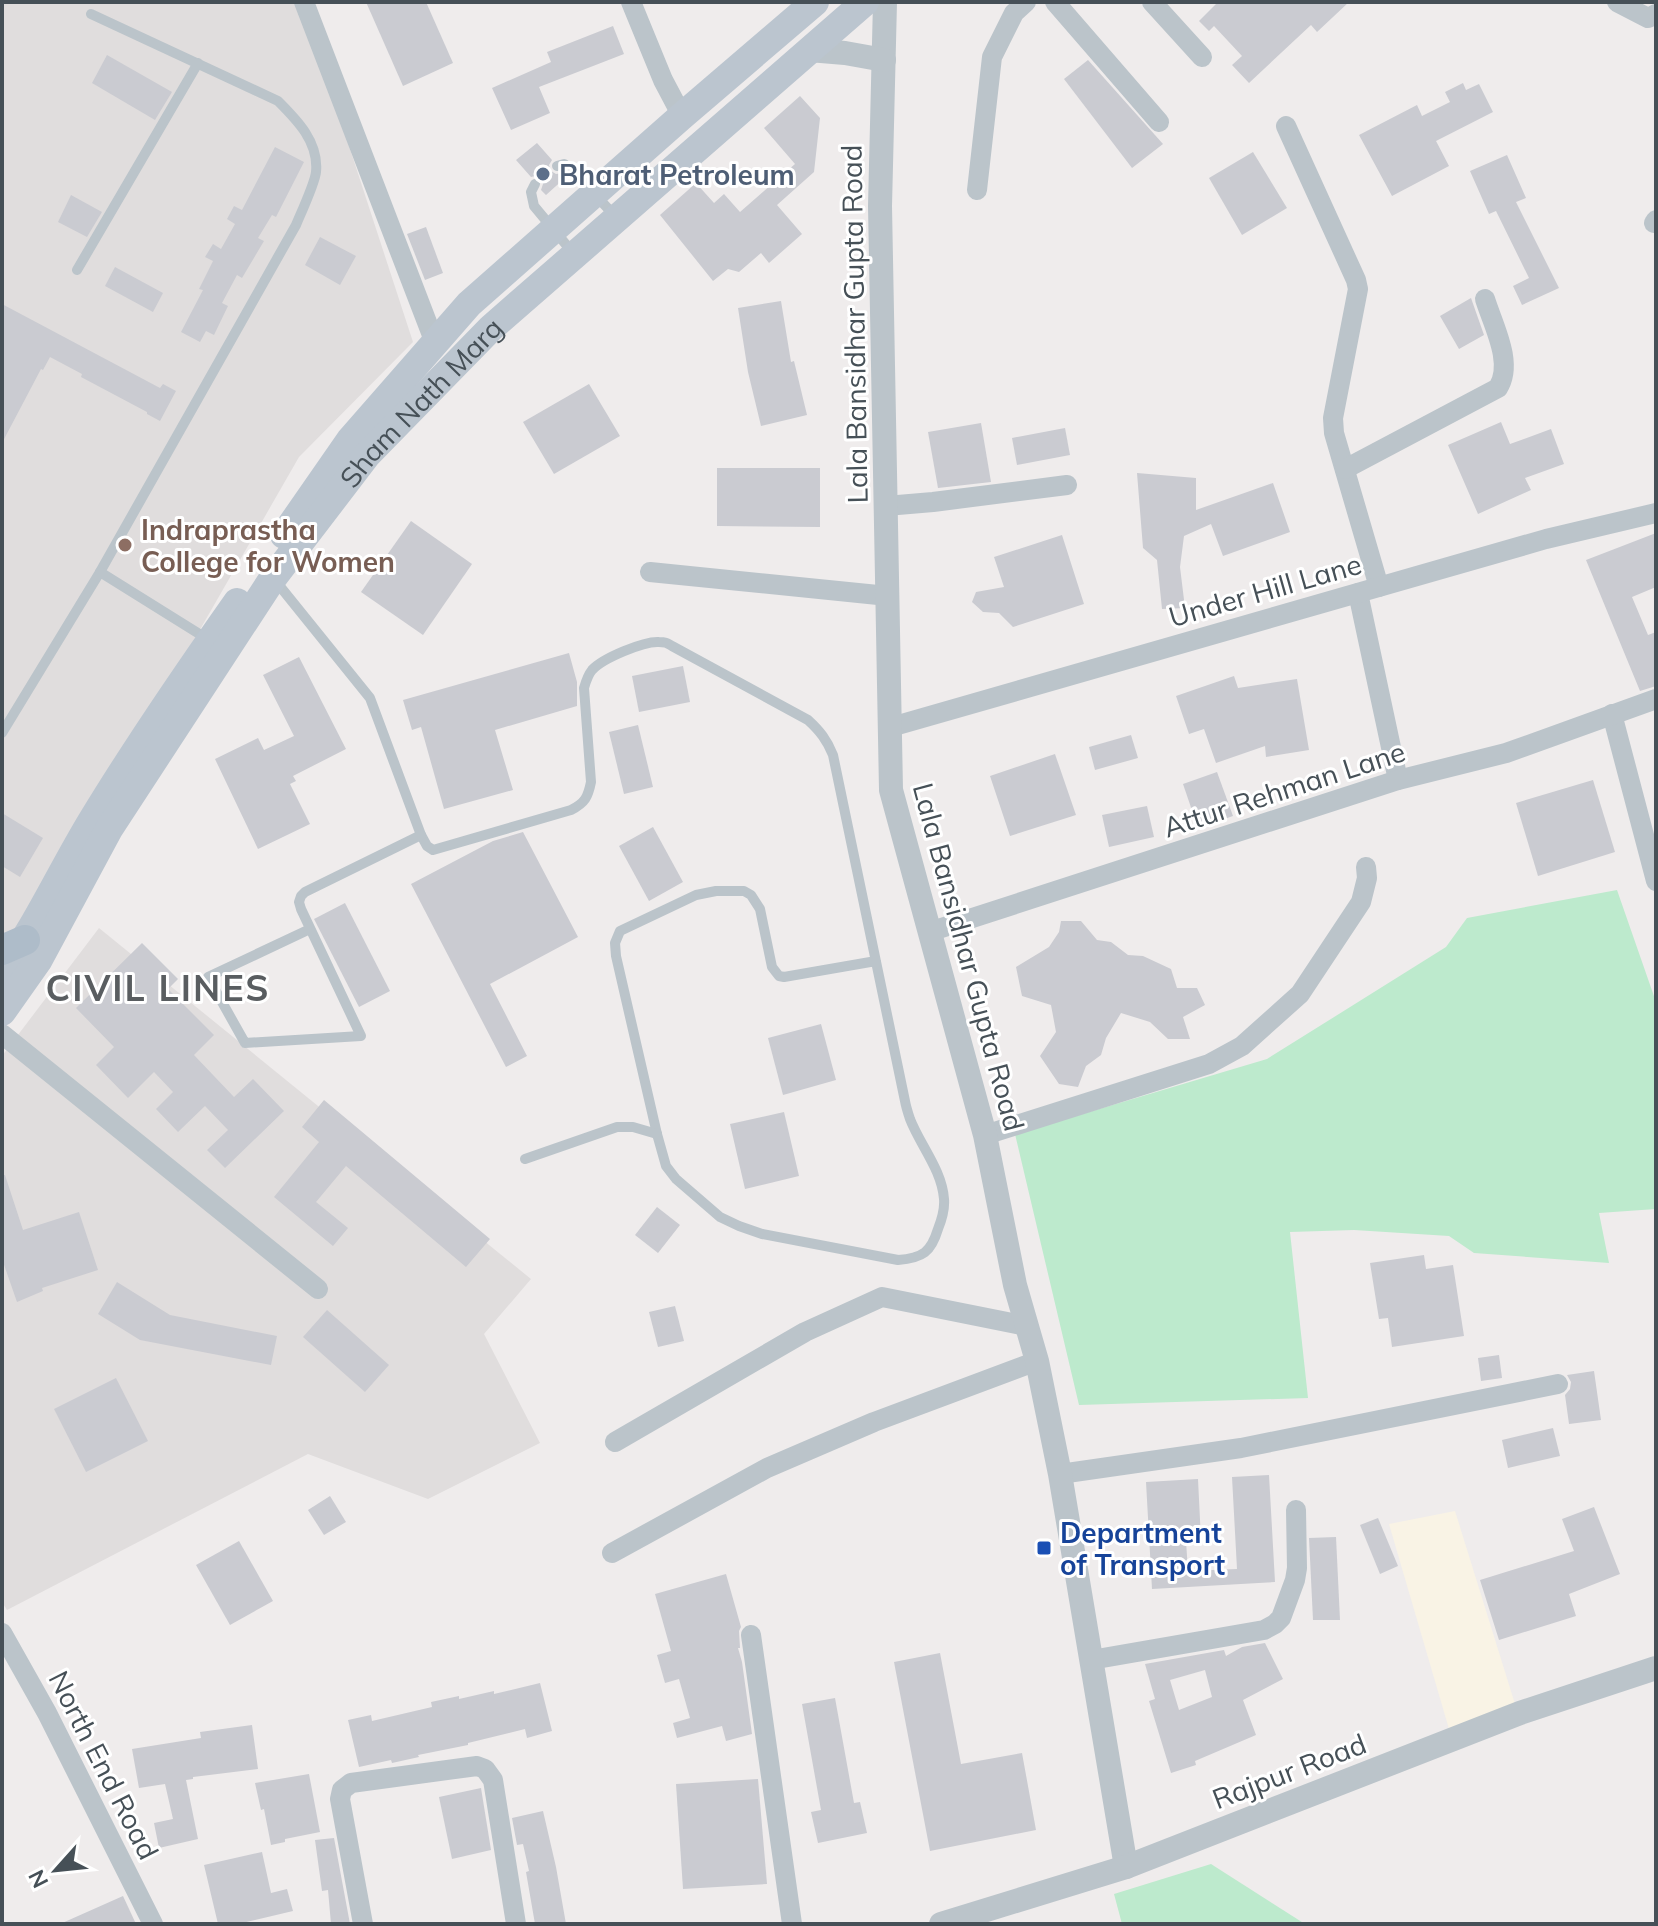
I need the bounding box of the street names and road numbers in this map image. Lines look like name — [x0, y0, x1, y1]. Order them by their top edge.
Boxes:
street label: Lala Bansidhar Gupta Road — [833, 144, 875, 504]
street label: Sham Nath Marg — [331, 310, 509, 494]
street label: Under Hill Lane — [1165, 546, 1365, 634]
street label: Attur Rehman Lane — [1158, 733, 1410, 845]
street label: Lala Bansidhar Gupta Road — [906, 779, 1032, 1135]
street label: North End Road — [41, 1665, 167, 1865]
street label: Rajpur Road — [1207, 1726, 1371, 1816]

